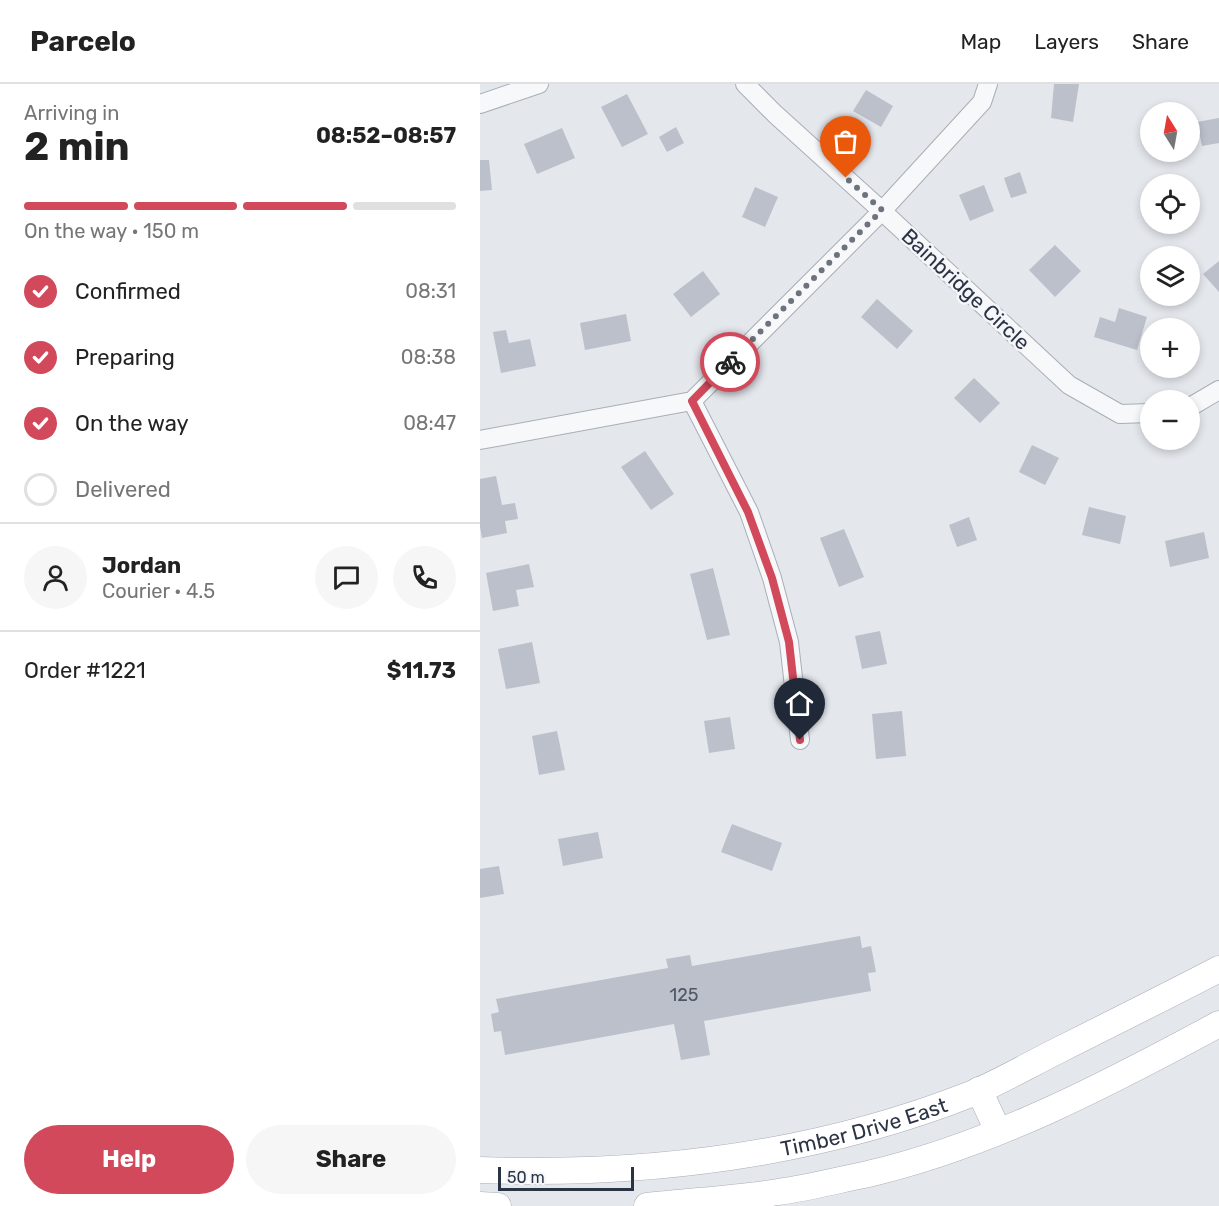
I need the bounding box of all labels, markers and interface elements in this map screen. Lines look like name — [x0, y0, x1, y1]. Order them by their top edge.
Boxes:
text: Parcelo — [30, 25, 136, 58]
text: Map — [960, 29, 1001, 54]
text: Layers — [1034, 29, 1099, 54]
text: Share — [1132, 29, 1189, 54]
text: Arriving in — [24, 101, 119, 125]
north arrow — [1140, 102, 1200, 162]
map controls — [1140, 102, 1200, 450]
pin — [820, 116, 871, 178]
text: 08:52–08:57 — [316, 122, 456, 149]
text: 2 min — [24, 124, 130, 170]
icon: bag — [829, 125, 862, 158]
button: locate — [1140, 174, 1200, 234]
text: On the way · 150 m — [24, 219, 199, 243]
street label: Bainbridge Circle — [897, 223, 1035, 355]
button: layers — [1140, 246, 1200, 306]
icon: check — [24, 275, 57, 308]
text: Confirmed — [75, 278, 181, 305]
text: 08:31 — [405, 279, 456, 303]
button: + — [1140, 318, 1200, 378]
courier — [700, 332, 760, 392]
icon: check — [24, 341, 57, 374]
text: Preparing — [75, 344, 175, 371]
text: 08:38 — [401, 345, 456, 369]
icon: bike — [714, 346, 747, 379]
button: − — [1140, 390, 1200, 450]
icon: check — [24, 407, 57, 440]
text: On the way — [75, 410, 189, 437]
text: 08:47 — [403, 411, 456, 435]
text: Delivered — [75, 476, 171, 503]
button: person — [24, 546, 87, 609]
button: chat — [315, 546, 378, 609]
button: phone — [393, 546, 456, 609]
text: Jordan — [102, 552, 181, 579]
text: Courier · 4.5 — [102, 579, 215, 603]
text: Order #1221 — [24, 657, 146, 684]
text: $11.73 — [387, 657, 456, 684]
pin — [774, 678, 825, 740]
icon: home — [783, 687, 816, 720]
house number: 125 — [670, 984, 698, 1006]
street label: Timber Drive East — [778, 1092, 951, 1161]
button: Help — [24, 1125, 234, 1194]
button: Share — [246, 1125, 456, 1194]
scale bar — [498, 1164, 634, 1192]
text: 50 m — [507, 1168, 545, 1187]

